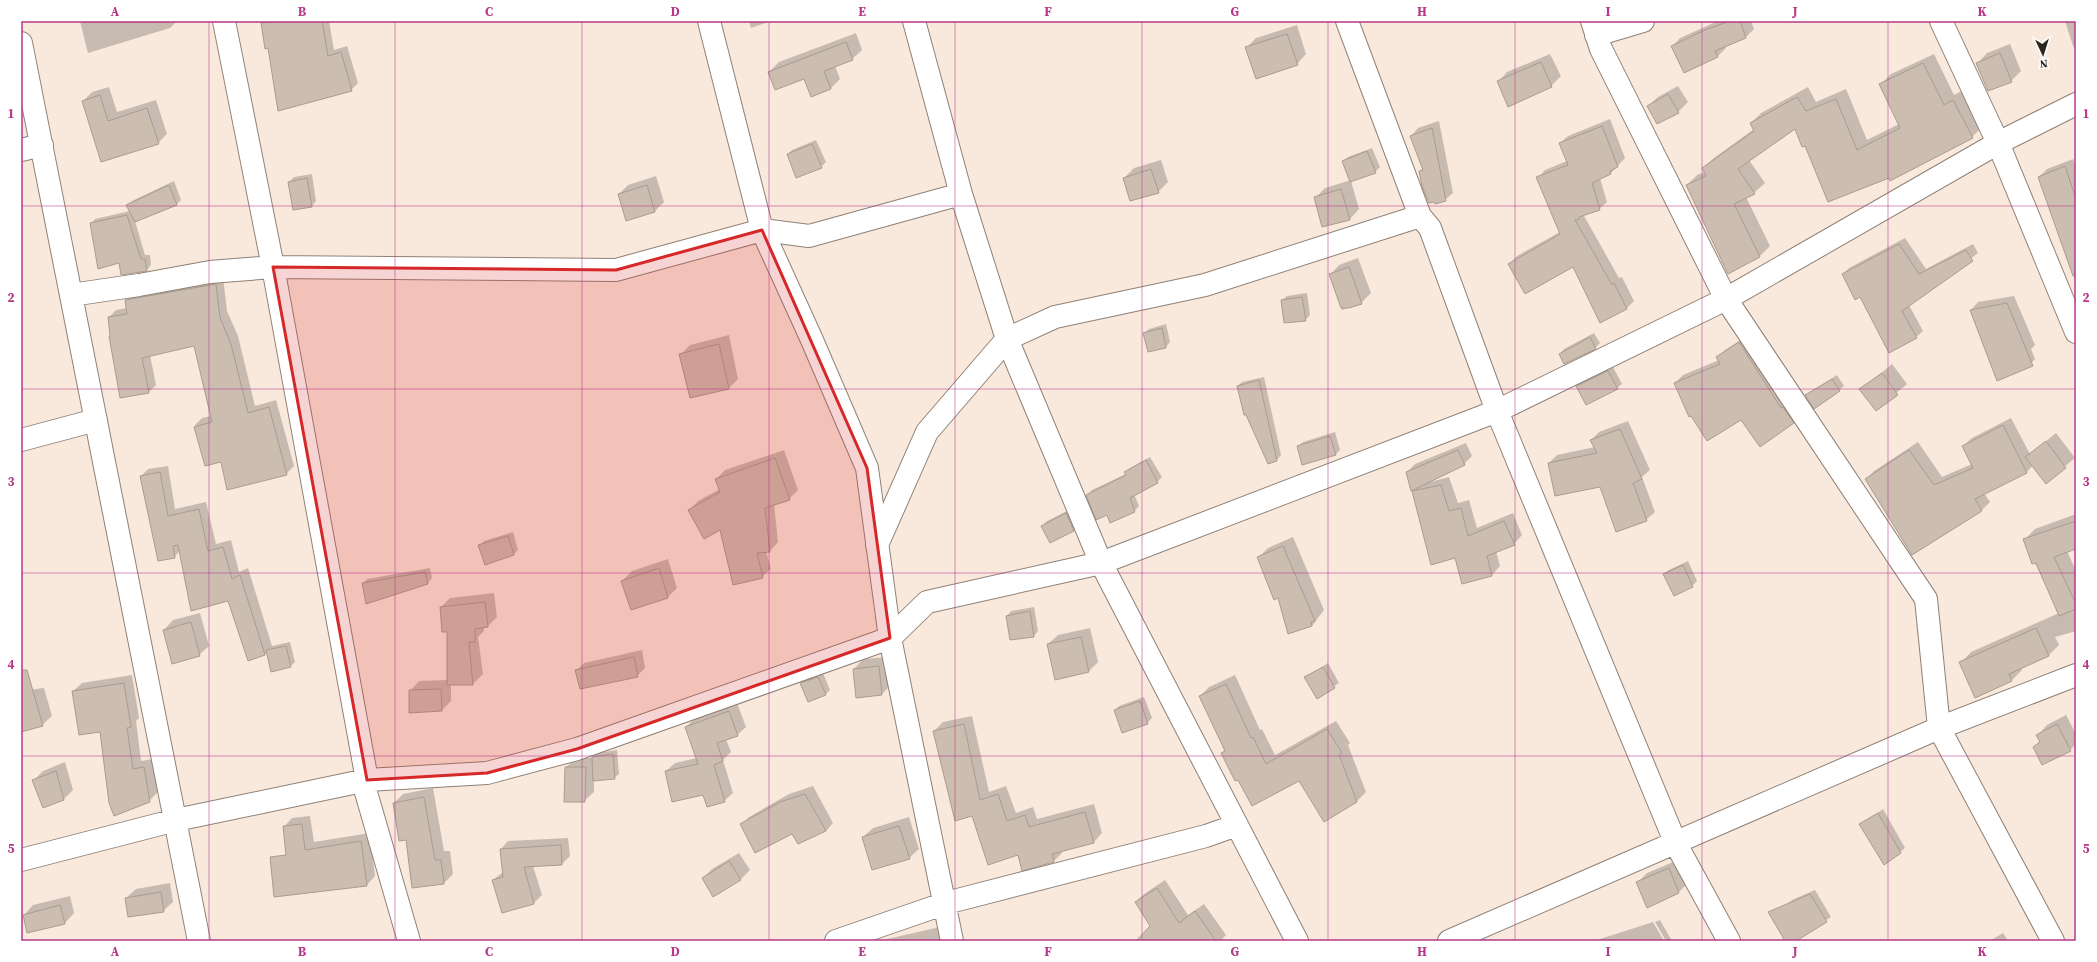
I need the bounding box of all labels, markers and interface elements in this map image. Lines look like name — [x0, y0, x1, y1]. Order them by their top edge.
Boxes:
text: A — [111, 3, 120, 20]
text: B — [298, 3, 307, 20]
text: C — [485, 3, 493, 20]
text: D — [670, 3, 680, 20]
text: E — [858, 3, 866, 20]
text: F — [1044, 3, 1052, 20]
text: G — [1231, 3, 1240, 20]
text: H — [1417, 3, 1427, 20]
text: I — [1605, 3, 1611, 20]
text: J — [1791, 3, 1798, 20]
text: K — [1977, 3, 1987, 20]
north arrow — [2023, 34, 2063, 74]
text: N — [2039, 56, 2048, 71]
text: 1 — [7, 105, 15, 122]
text: 1 — [2082, 105, 2090, 122]
text: 2 — [7, 289, 15, 306]
text: 2 — [2082, 289, 2090, 306]
text: 3 — [7, 473, 15, 490]
text: 3 — [2082, 473, 2090, 490]
text: 4 — [7, 656, 15, 673]
text: 4 — [2082, 656, 2090, 673]
text: 5 — [7, 840, 15, 857]
text: 5 — [2082, 840, 2090, 857]
text: A — [111, 943, 120, 960]
text: B — [298, 943, 307, 960]
text: C — [485, 943, 493, 960]
text: D — [670, 943, 680, 960]
text: E — [858, 943, 866, 960]
text: F — [1044, 943, 1052, 960]
text: G — [1231, 943, 1240, 960]
text: H — [1417, 943, 1427, 960]
text: I — [1605, 943, 1611, 960]
text: J — [1791, 943, 1798, 960]
text: K — [1977, 943, 1987, 960]

